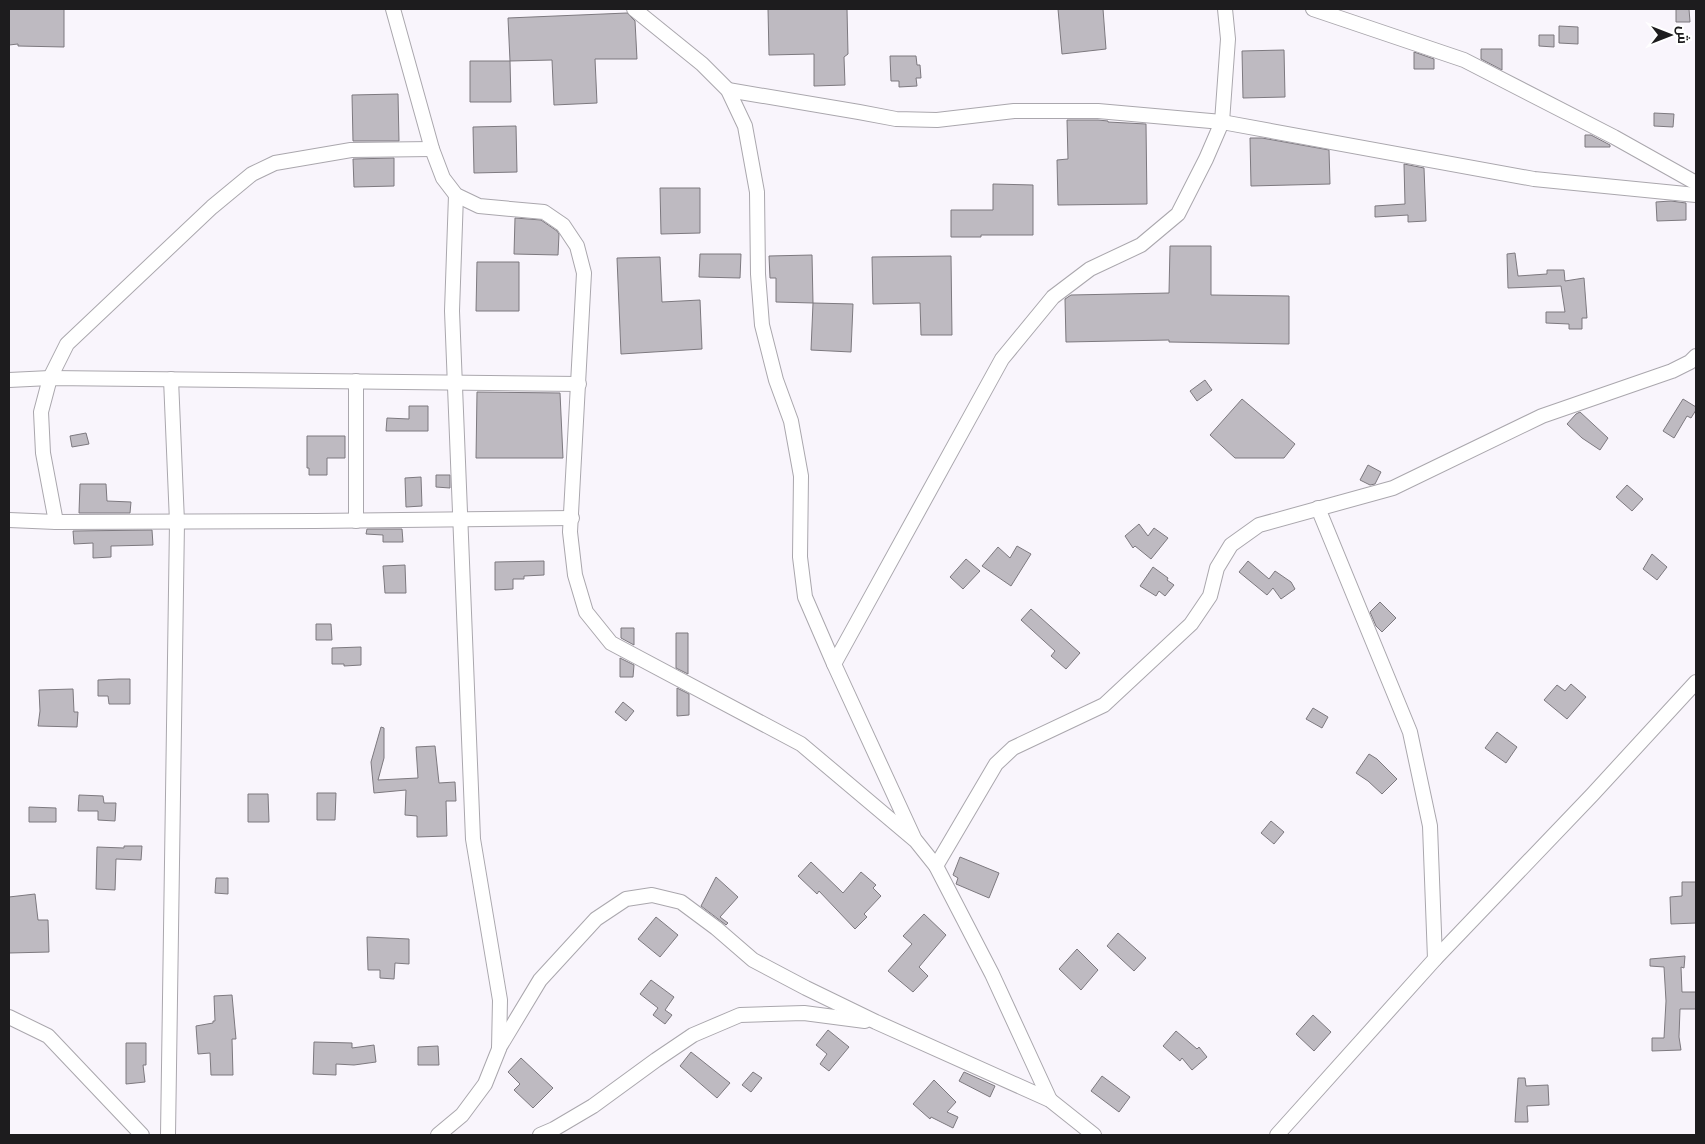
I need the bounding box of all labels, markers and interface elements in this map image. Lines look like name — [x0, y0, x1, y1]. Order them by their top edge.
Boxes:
north arrow — [1645, 10, 1695, 60]
text: ش — [1674, 26, 1691, 44]

